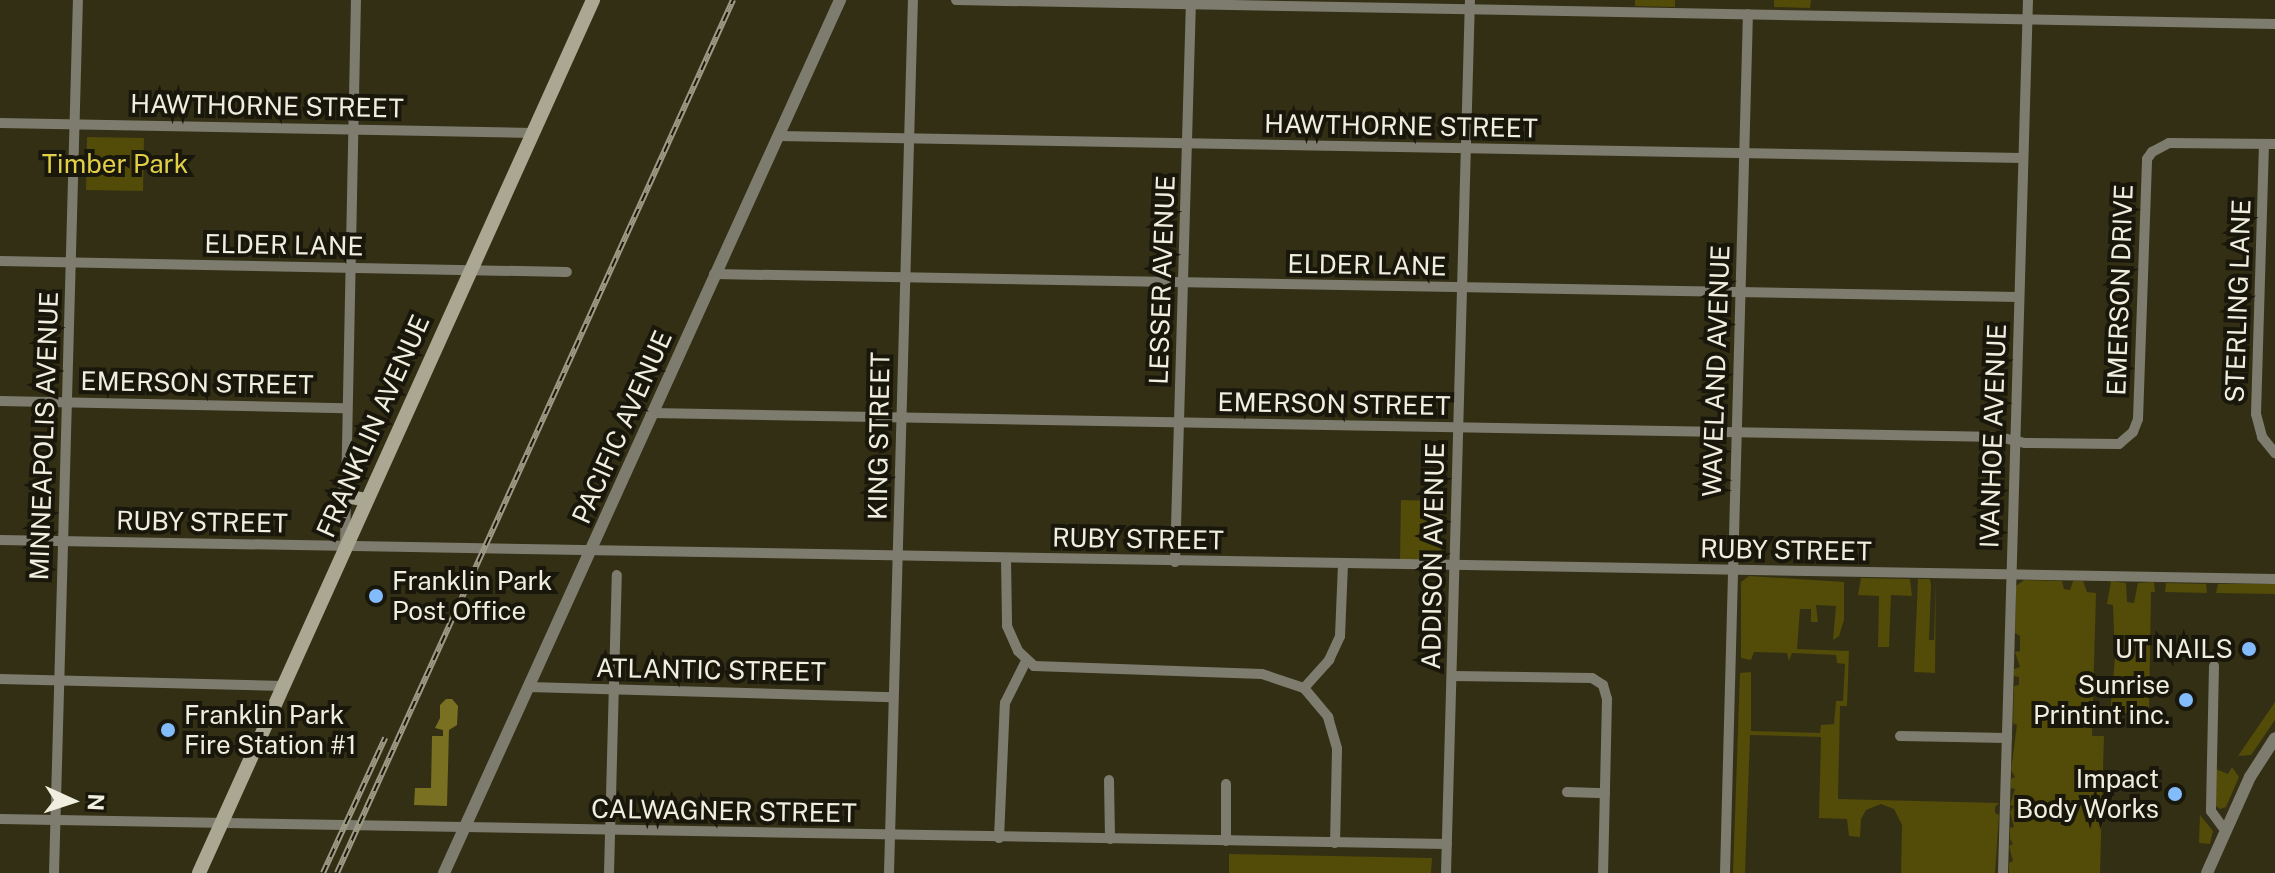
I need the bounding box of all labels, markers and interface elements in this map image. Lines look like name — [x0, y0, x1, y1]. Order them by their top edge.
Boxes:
street label: HAWTHORNE STREET — [130, 88, 404, 124]
street label: HAWTHORNE STREET — [1264, 108, 1538, 144]
park label: Timber Park — [42, 148, 188, 180]
street label: LESSER AVENUE — [1143, 175, 1181, 385]
street label: EMERSON DRIVE — [2101, 184, 2139, 396]
street label: STERLING LANE — [2219, 199, 2257, 403]
street label: ELDER LANE — [204, 228, 364, 262]
street label: WAVELAND AVENUE — [1696, 245, 1736, 497]
street label: ELDER LANE — [1287, 248, 1447, 282]
street label: MINNEAPOLIS AVENUE — [23, 291, 65, 581]
street label: FRANKLIN AVENUE — [310, 310, 436, 542]
street label: IVANHOE AVENUE — [1973, 323, 2013, 549]
street label: PACIFIC AVENUE — [565, 326, 679, 528]
street label: KING STREET — [862, 352, 896, 520]
street label: EMERSON STREET — [80, 365, 314, 401]
street label: EMERSON STREET — [1217, 386, 1451, 422]
street label: ADDISON AVENUE — [1415, 442, 1451, 670]
street label: RUBY STREET — [116, 505, 288, 539]
street label: RUBY STREET — [1052, 522, 1224, 556]
street label: RUBY STREET — [1700, 533, 1872, 567]
place label: Franklin Park Post Office — [392, 565, 552, 626]
marker: Franklin Park Post Office — [367, 587, 385, 605]
place label: UT NAILS — [2115, 633, 2233, 665]
marker: UT NAILS — [2240, 640, 2258, 658]
street label: ATLANTIC STREET — [596, 652, 826, 688]
place label: Sunrise Printint inc. — [2033, 669, 2170, 730]
marker: Sunrise Printint inc. — [2177, 691, 2195, 709]
place label: Franklin Park Fire Station #1 — [184, 699, 357, 760]
marker: Franklin Park Fire Station #1 — [159, 721, 177, 739]
north arrow — [32, 761, 112, 841]
place label: Impact Body Works — [2015, 763, 2159, 824]
marker: Impact Body Works — [2166, 785, 2184, 803]
text: N — [83, 793, 109, 812]
street label: CALWAGNER STREET — [591, 793, 857, 829]

